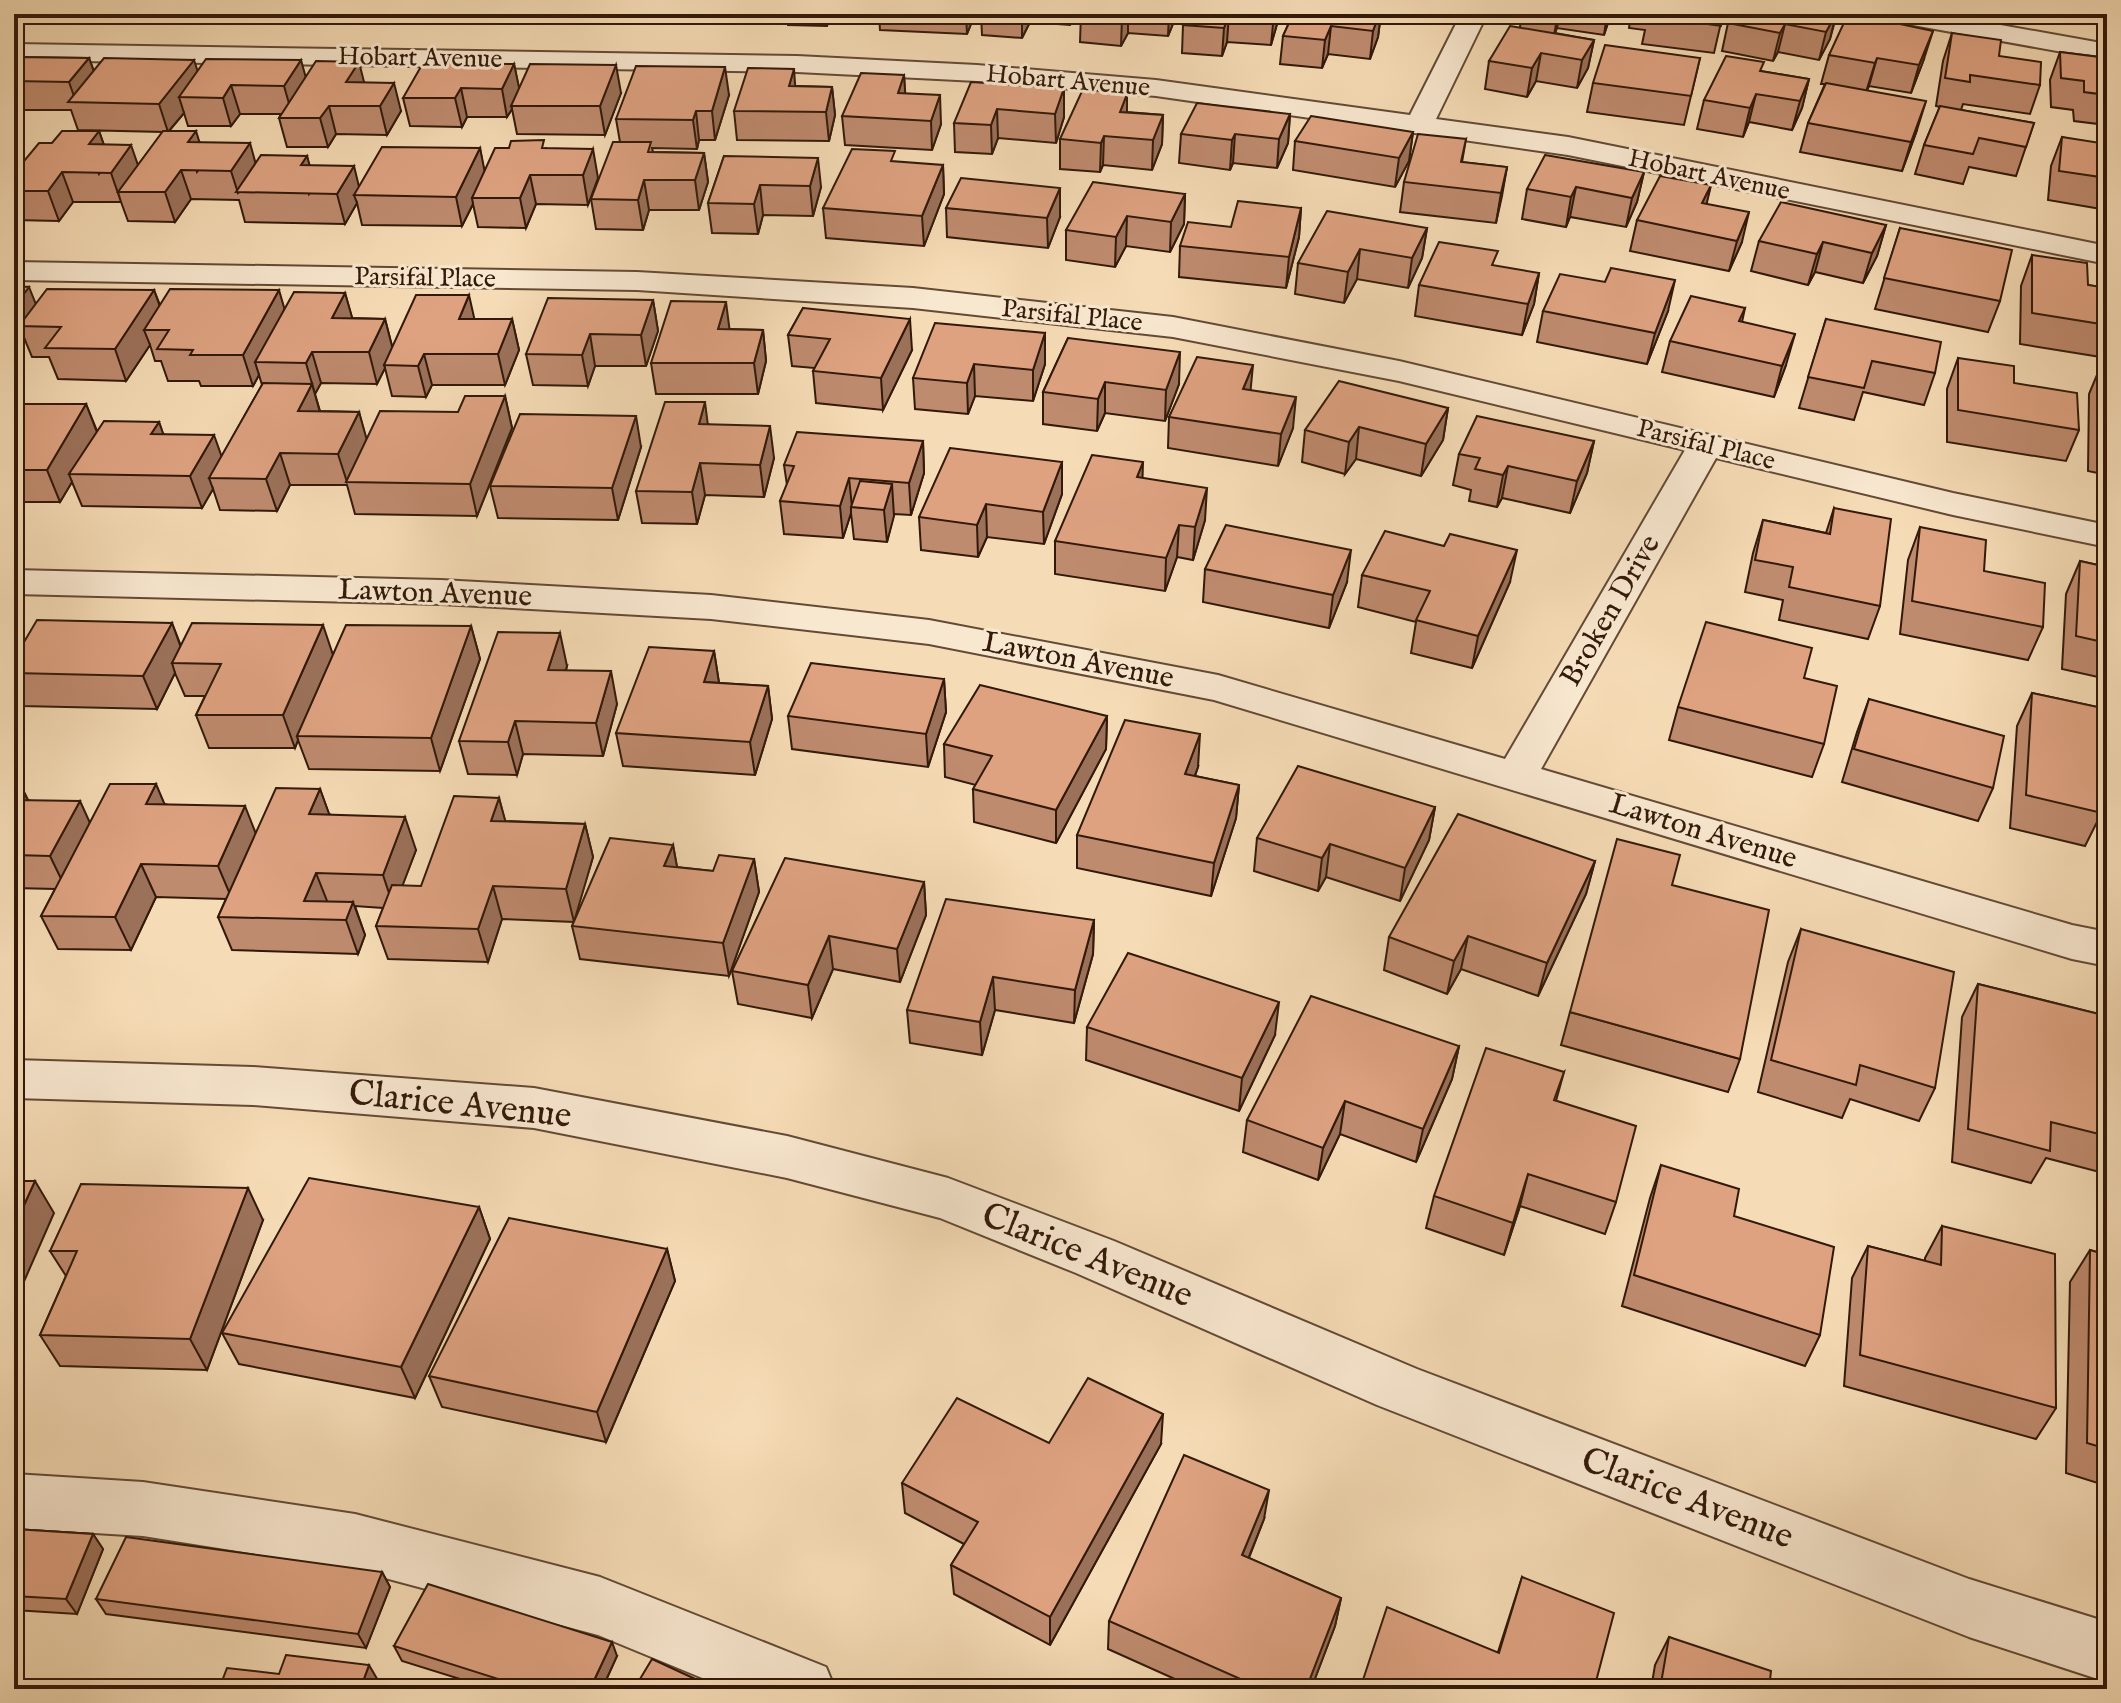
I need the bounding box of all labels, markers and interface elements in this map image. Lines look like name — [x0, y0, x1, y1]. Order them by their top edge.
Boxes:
street label: Hobart Avenue — [337, 40, 503, 76]
street label: Hobart Avenue — [985, 57, 1152, 105]
street label: Hobart Avenue — [1625, 142, 1793, 208]
street label: Parsifal Place — [354, 260, 496, 296]
street label: Parsifal Place — [1000, 292, 1144, 340]
street label: Parsifal Place — [1633, 412, 1779, 478]
street label: Broken Drive — [1552, 528, 1670, 694]
street label: Lawton Avenue — [337, 572, 533, 616]
street label: Lawton Avenue — [979, 624, 1177, 698]
street label: Lawton Avenue — [1605, 785, 1801, 879]
street label: Clarice Avenue — [346, 1070, 574, 1140]
street label: Clarice Avenue — [975, 1193, 1199, 1319]
street label: Clarice Avenue — [1574, 1437, 1800, 1561]

